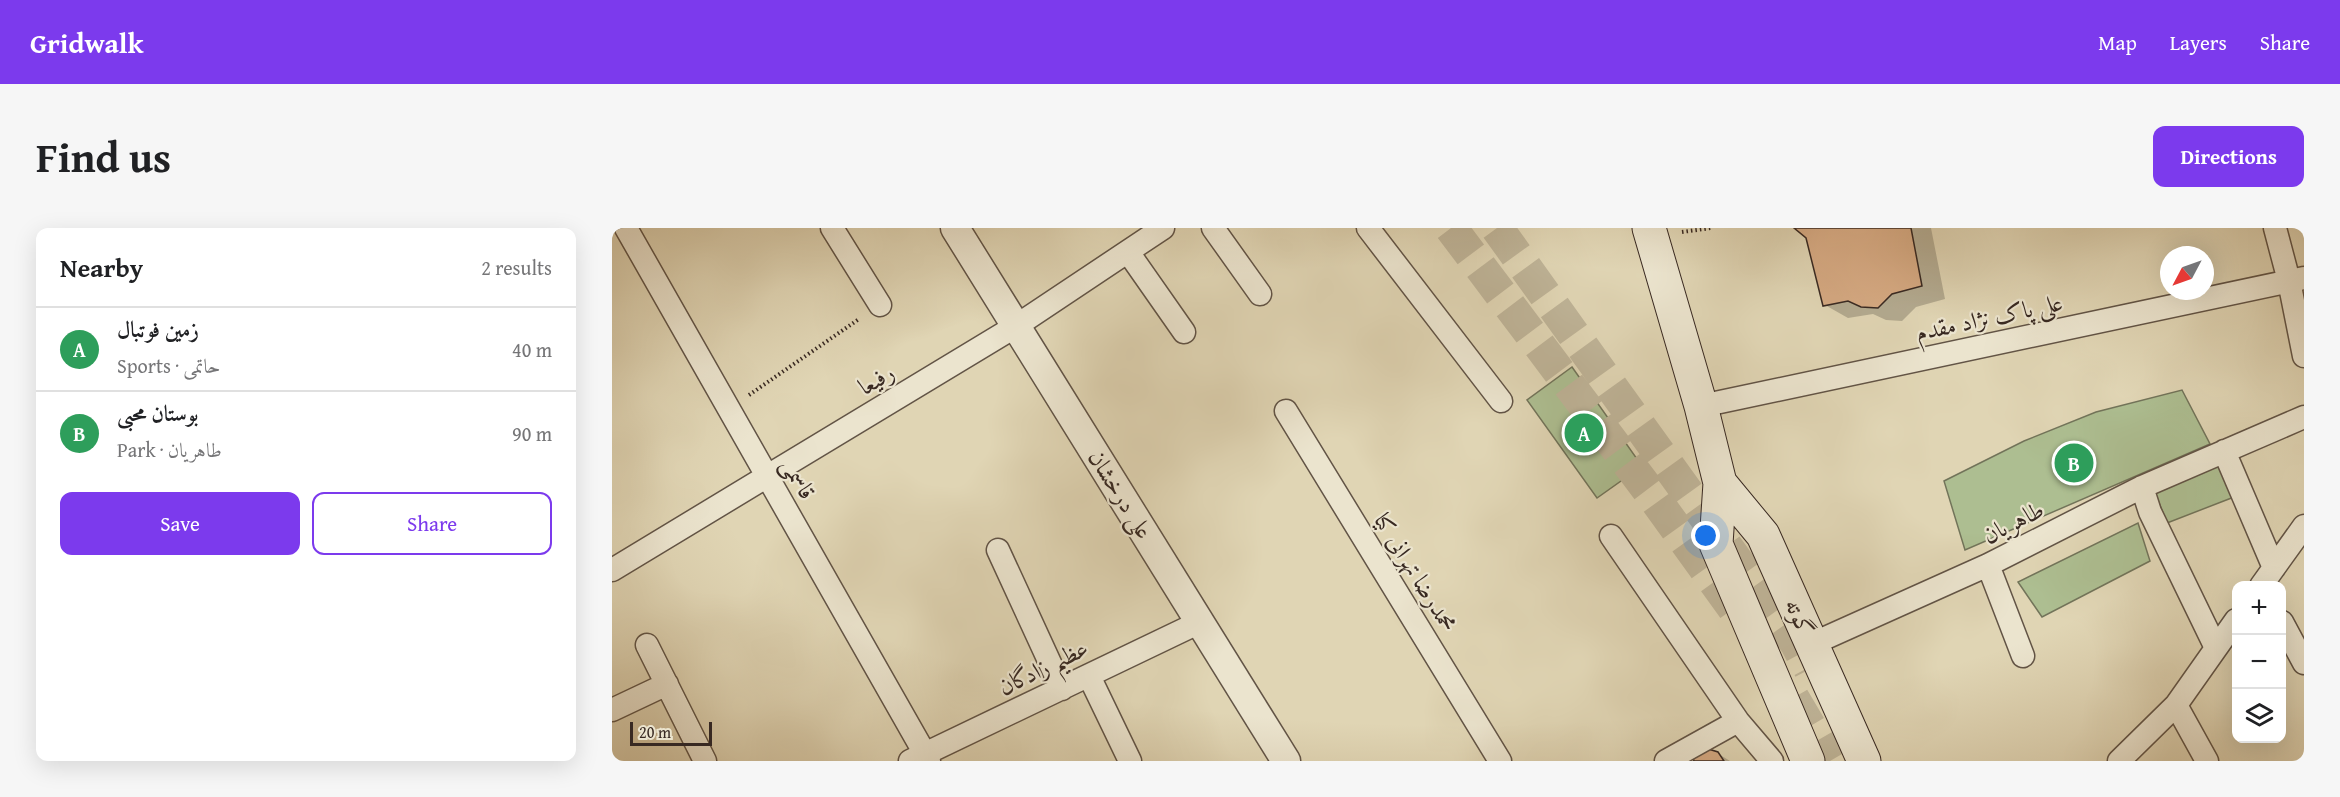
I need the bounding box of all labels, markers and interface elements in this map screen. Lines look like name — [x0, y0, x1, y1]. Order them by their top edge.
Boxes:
text: Gridwalk — [30, 22, 143, 63]
text: Map — [2098, 27, 2137, 58]
text: Layers — [2170, 27, 2227, 58]
text: Share — [2260, 27, 2310, 58]
text: Find us — [36, 126, 171, 187]
button: Directions — [2153, 126, 2304, 187]
north arrow — [2160, 246, 2214, 300]
text: Nearby — [60, 248, 143, 287]
text: 2 results — [481, 253, 552, 282]
street label: علی پاک نژاد مقدم — [1912, 284, 2067, 354]
text: زمین فوتبال — [117, 313, 199, 345]
text: A — [73, 335, 86, 364]
text: 40 m — [512, 335, 552, 364]
text: Sports · حاتمی — [117, 351, 220, 380]
street label: رفیعا — [851, 355, 901, 403]
text: بوستان محبی — [117, 397, 198, 429]
pin: A — [1564, 410, 1604, 456]
text: B — [73, 419, 86, 448]
text: 90 m — [512, 419, 552, 448]
text: Park · طاهریان — [117, 435, 222, 464]
pin: B — [2054, 440, 2094, 486]
street label: علی درخشان — [1080, 443, 1162, 545]
street label: قاسمی — [773, 450, 825, 506]
button: Save — [60, 492, 300, 555]
button: Share — [312, 492, 552, 555]
street label: طاهریان — [1976, 492, 2050, 552]
street label: محمدرضا تهرانی کیا — [1366, 506, 1466, 638]
your location — [1691, 521, 1720, 550]
map controls — [2232, 581, 2286, 743]
button: + — [2232, 581, 2286, 635]
street label: گوته — [1776, 593, 1824, 641]
street label: عظیم زادگان — [992, 630, 1097, 710]
button: − — [2232, 635, 2286, 689]
button: layers — [2232, 689, 2286, 743]
scale bar — [630, 719, 712, 746]
text: 20 m — [639, 720, 671, 744]

